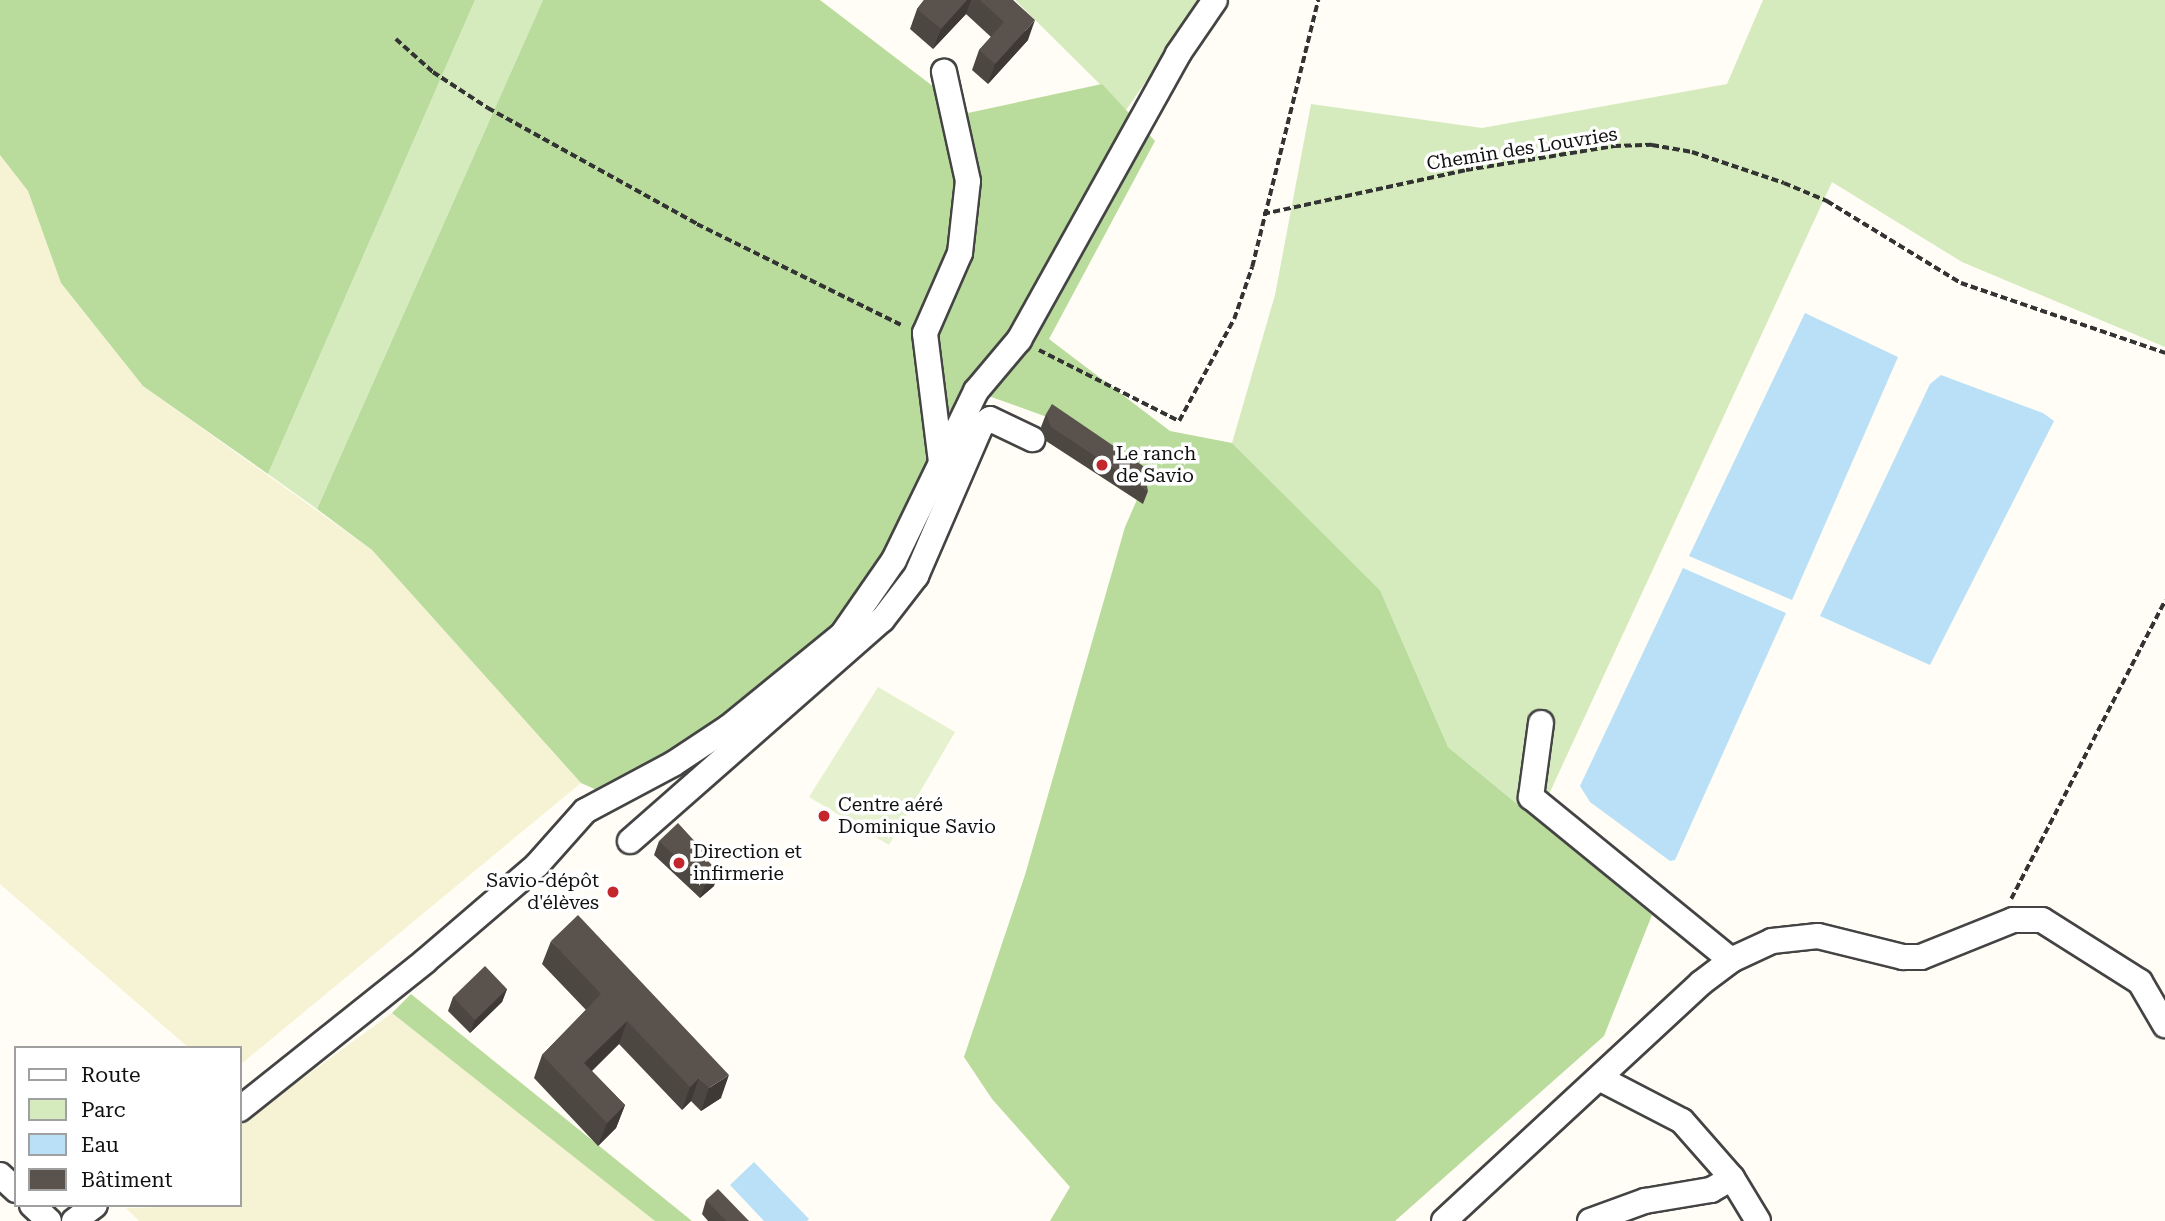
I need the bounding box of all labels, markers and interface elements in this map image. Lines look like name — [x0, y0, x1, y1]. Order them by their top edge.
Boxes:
street label: Chemin des Louvries — [1425, 123, 1619, 175]
place label: Le ranch de Savio — [1116, 443, 1196, 487]
marker: Le ranch de Savio — [1094, 457, 1110, 473]
place label: Centre aéré Dominique Savio — [838, 794, 996, 838]
marker: Centre aéré Dominique Savio — [816, 808, 832, 824]
place label: Direction et infirmerie — [693, 841, 802, 885]
marker: Direction et infirmerie — [671, 855, 687, 871]
place label: Savio-dépôt d'élèves — [486, 870, 599, 914]
marker: Savio-dépôt d'élèves — [605, 884, 621, 900]
legend — [14, 1046, 242, 1207]
text: Route — [81, 1063, 140, 1087]
text: Parc — [81, 1098, 125, 1122]
text: Eau — [81, 1133, 119, 1157]
text: Bâtiment — [81, 1168, 173, 1192]

